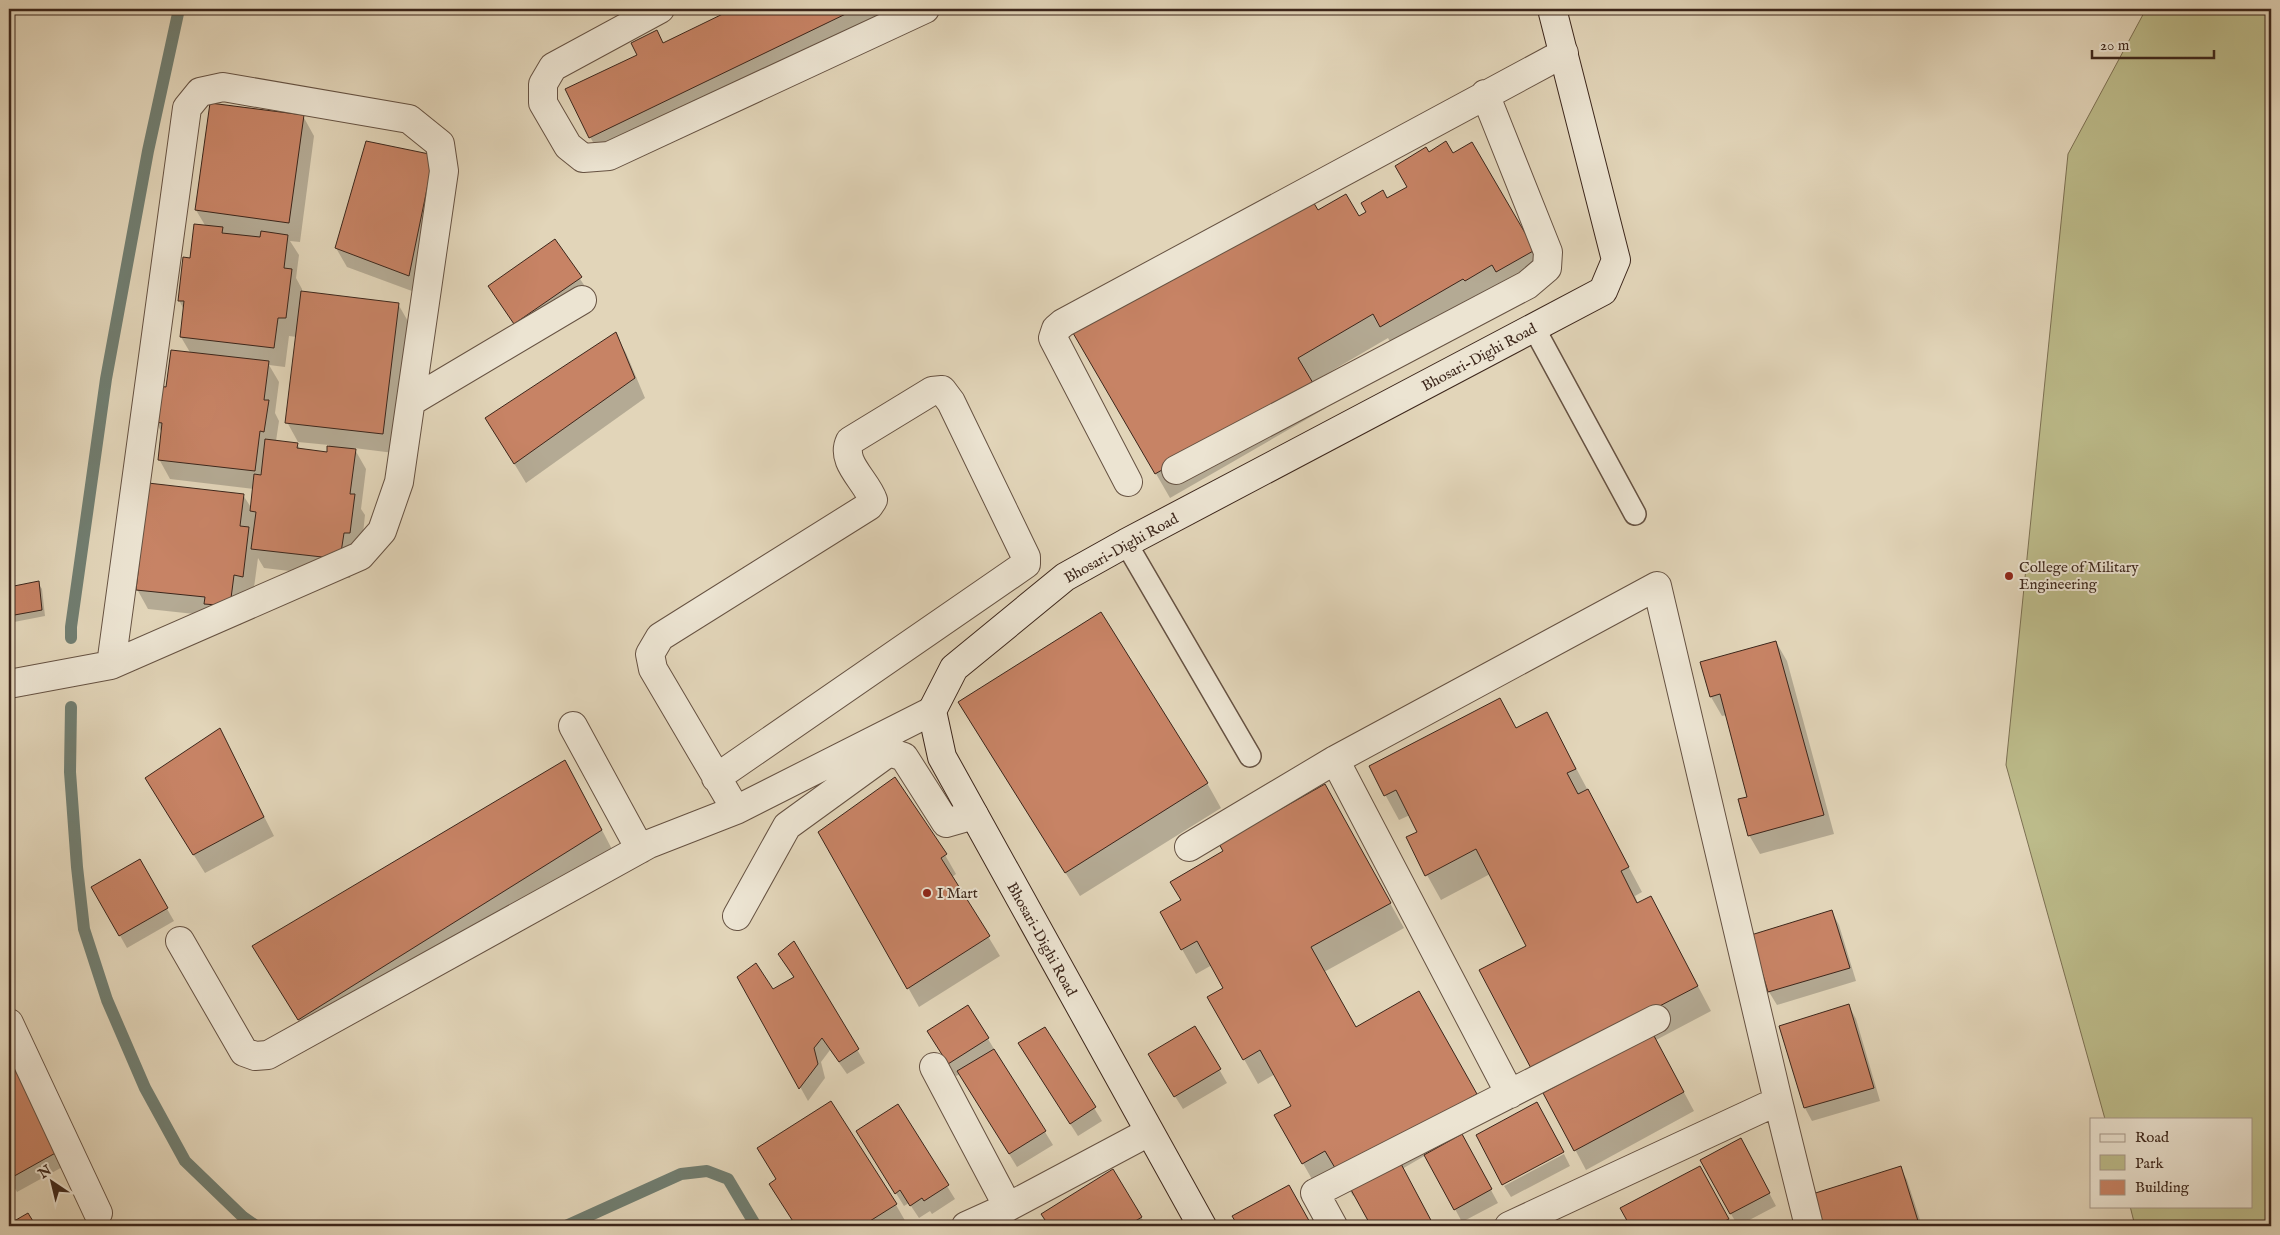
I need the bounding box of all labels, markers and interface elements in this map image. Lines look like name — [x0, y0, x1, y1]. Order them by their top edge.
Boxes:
scale bar — [2092, 28, 2215, 60]
text: 20 m — [2100, 36, 2130, 55]
street label: Bhosari-Dighi Road — [1418, 319, 1541, 396]
street label: Bhosari-Dighi Road — [1061, 509, 1182, 588]
place label: College of Military Engineering — [2019, 558, 2139, 594]
marker: College of Military Engineering — [2003, 570, 2015, 582]
street label: Bhosari-Dighi Road — [1002, 879, 1081, 1000]
place label: I Mart — [937, 884, 978, 903]
marker: I Mart — [921, 887, 933, 899]
legend — [2090, 1118, 2252, 1208]
text: Road — [2135, 1128, 2170, 1147]
text: Park — [2135, 1154, 2165, 1173]
north arrow — [28, 1158, 78, 1208]
text: N — [34, 1161, 55, 1184]
text: Building — [2135, 1178, 2190, 1197]

